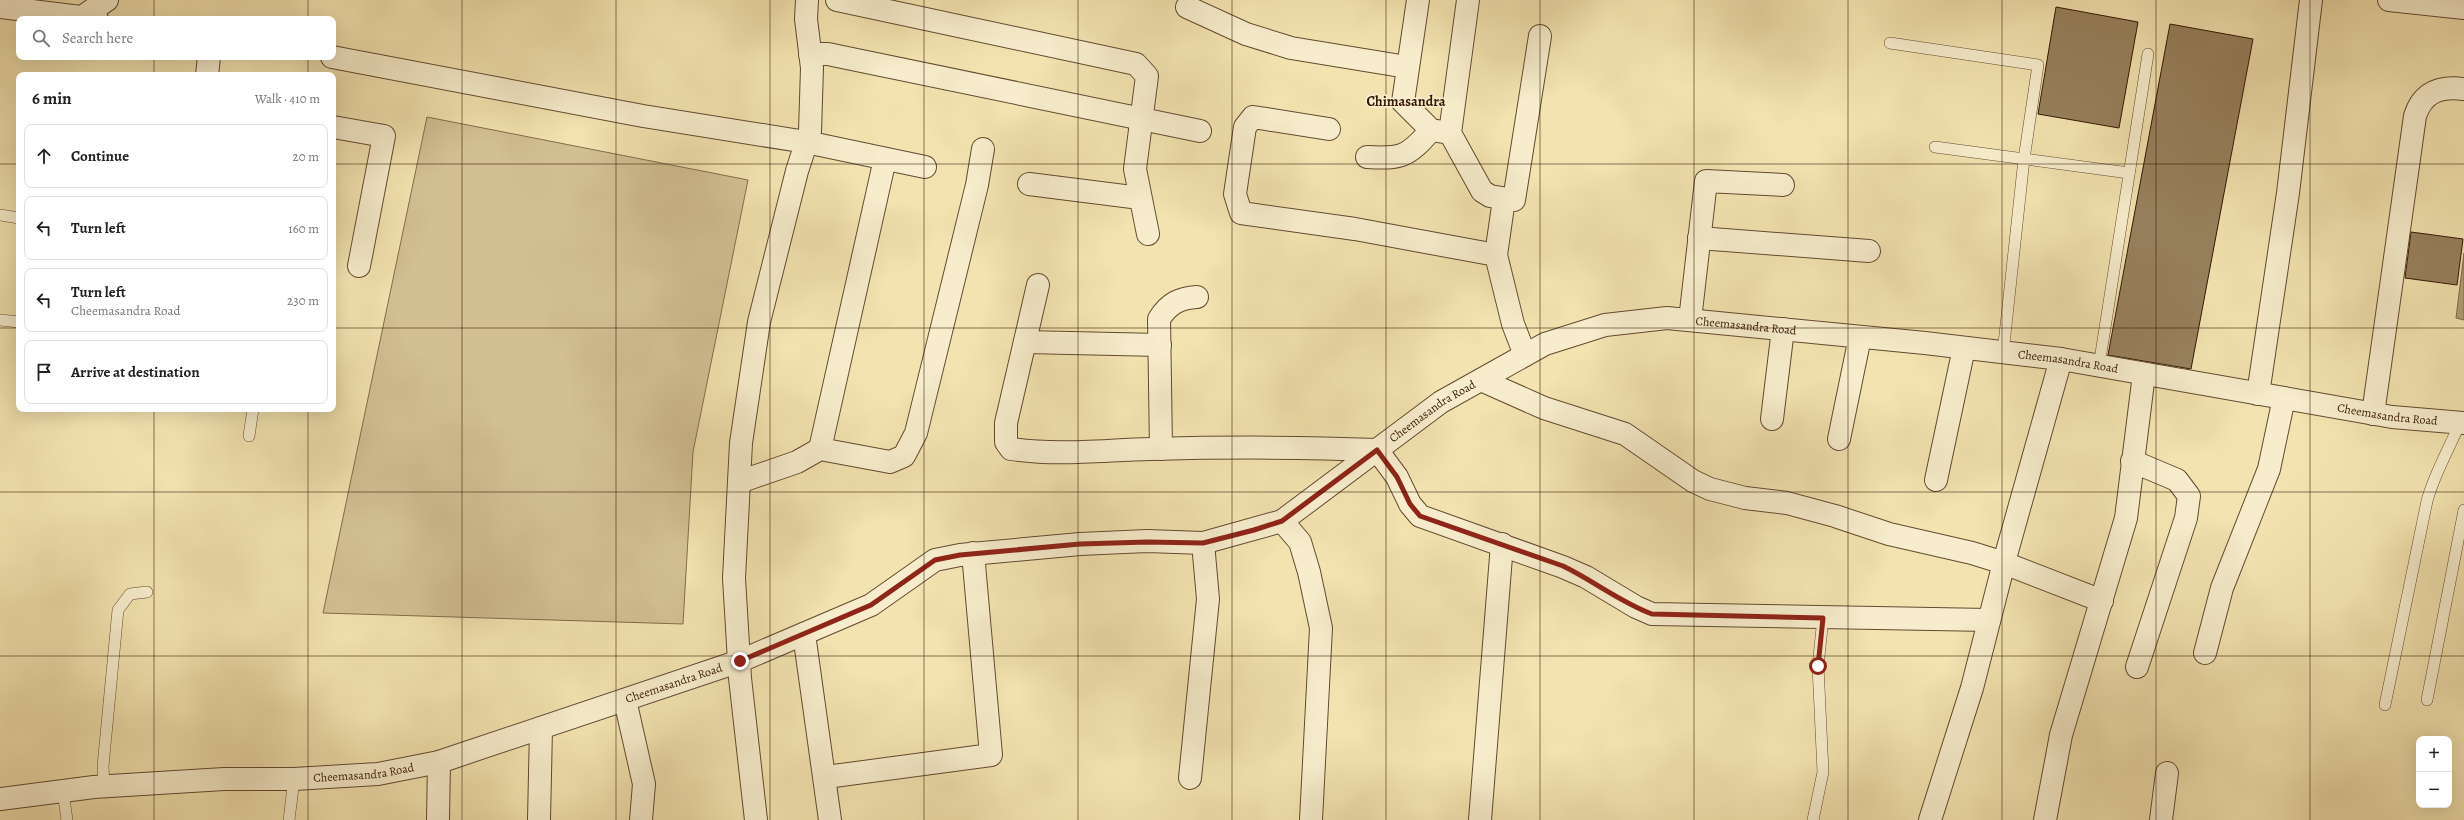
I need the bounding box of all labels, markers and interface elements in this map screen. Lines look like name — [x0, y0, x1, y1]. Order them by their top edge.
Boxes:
search box — [16, 16, 336, 60]
icon: search — [30, 27, 52, 49]
text: Search here — [62, 28, 133, 48]
text: 6 min — [32, 87, 72, 110]
text: Walk · 410 m — [255, 90, 320, 107]
district label: Chimasandra — [1366, 92, 1446, 111]
icon: ahead — [33, 145, 55, 167]
text: Continue — [71, 146, 129, 166]
text: 20 m — [293, 148, 319, 165]
icon: left — [33, 217, 55, 239]
text: Turn left — [71, 218, 126, 238]
text: 160 m — [288, 220, 319, 237]
text: Turn left — [71, 282, 126, 302]
icon: left — [33, 289, 55, 311]
text: 230 m — [287, 292, 319, 309]
text: Cheemasandra Road — [71, 302, 181, 319]
street label: Cheemasandra Road — [1695, 313, 1798, 339]
street label: Cheemasandra Road — [2017, 346, 2120, 377]
icon: arrive — [33, 361, 55, 383]
text: Arrive at destination — [71, 362, 200, 382]
street label: Cheemasandra Road — [1386, 376, 1479, 446]
street label: Cheemasandra Road — [2336, 400, 2439, 429]
route end — [731, 652, 749, 670]
route start — [1809, 657, 1827, 675]
street label: Cheemasandra Road — [623, 659, 725, 707]
map controls — [2416, 736, 2452, 808]
button: + — [2416, 736, 2452, 772]
street label: Cheemasandra Road — [313, 759, 416, 786]
button: − — [2416, 772, 2452, 808]

